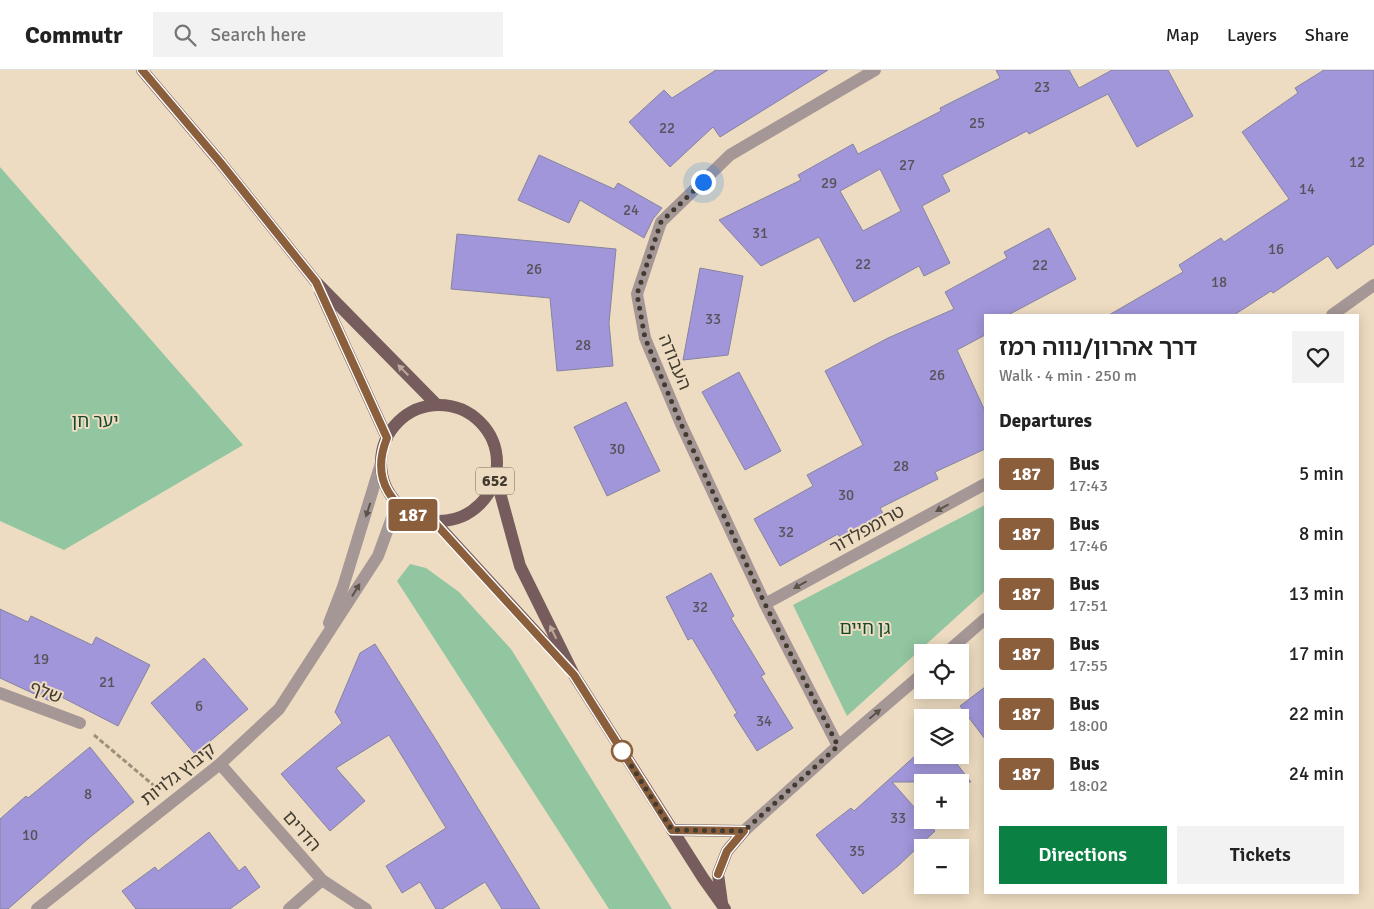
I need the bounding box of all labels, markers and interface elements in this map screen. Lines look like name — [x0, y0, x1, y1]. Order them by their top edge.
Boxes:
search box — [153, 12, 503, 57]
text: Commutr — [25, 20, 123, 50]
icon: search — [171, 21, 199, 49]
text: Search here — [211, 23, 306, 47]
text: Map — [1166, 24, 1199, 46]
text: Layers — [1227, 24, 1277, 46]
text: Share — [1305, 24, 1349, 46]
house number: 23 — [1034, 78, 1050, 96]
house number: 25 — [969, 114, 985, 132]
house number: 22 — [659, 119, 675, 137]
house number: 12 — [1349, 153, 1365, 171]
house number: 27 — [899, 156, 915, 174]
your location — [691, 170, 716, 195]
house number: 29 — [821, 174, 837, 192]
house number: 14 — [1299, 180, 1315, 198]
house number: 24 — [623, 201, 639, 219]
house number: 31 — [752, 224, 768, 242]
house number: 16 — [1268, 240, 1284, 258]
house number: 22 — [855, 255, 871, 273]
house number: 22 — [1032, 256, 1048, 274]
house number: 26 — [526, 260, 542, 278]
house number: 18 — [1211, 273, 1227, 291]
house number: 33 — [705, 310, 721, 328]
street label: העבודה — [654, 331, 696, 393]
button: heart — [1292, 331, 1344, 383]
text: דרך אהרון/נווה רמז — [999, 332, 1197, 362]
house number: 28 — [575, 336, 591, 354]
one-way arrow — [397, 365, 409, 377]
house number: 26 — [929, 366, 945, 384]
text: Walk · 4 min · 250 m — [999, 366, 1137, 386]
text: Departures — [999, 409, 1092, 433]
park label: יער חן — [71, 410, 119, 432]
house number: 30 — [609, 440, 625, 458]
text: Bus — [1069, 452, 1100, 476]
house number: 28 — [893, 457, 909, 475]
text: 5 min — [1299, 462, 1344, 486]
text: 187 — [1012, 463, 1041, 485]
road number: 652 — [476, 468, 514, 494]
text: 17:43 — [1069, 476, 1108, 496]
house number: 30 — [838, 486, 854, 504]
line badge: 187 — [384, 499, 442, 531]
street label: טרומפלדור — [826, 500, 908, 558]
one-way arrow — [363, 503, 371, 518]
one-way arrow — [936, 503, 949, 512]
text: 187 — [398, 504, 428, 526]
text: Bus — [1069, 512, 1100, 536]
text: 8 min — [1299, 522, 1344, 546]
house number: 32 — [778, 523, 794, 541]
text: 187 — [1012, 523, 1041, 545]
text: 17:46 — [1069, 536, 1108, 556]
text: Bus — [1069, 572, 1100, 596]
one-way arrow — [793, 581, 806, 590]
text: 13 min — [1289, 582, 1344, 606]
one-way arrow — [352, 583, 361, 597]
text: 187 — [1012, 583, 1041, 605]
text: 17:51 — [1069, 596, 1108, 616]
house number: 32 — [692, 598, 708, 616]
park label: גן חיים — [840, 617, 891, 639]
one-way arrow — [549, 625, 557, 639]
text: Bus — [1069, 632, 1100, 656]
text: 17 min — [1289, 642, 1344, 666]
text: 187 — [1012, 643, 1041, 665]
map controls — [914, 644, 969, 894]
button: locate — [914, 644, 969, 699]
house number: 19 — [33, 650, 49, 668]
text: 17:55 — [1069, 656, 1108, 676]
house number: 21 — [99, 673, 115, 691]
street label: שלף — [27, 676, 65, 708]
text: Bus — [1069, 692, 1100, 716]
house number: 6 — [195, 697, 203, 715]
text: 22 min — [1289, 702, 1344, 726]
text: 187 — [1012, 703, 1041, 725]
one-way arrow — [869, 708, 881, 720]
button: layers — [914, 709, 969, 764]
house number: 34 — [756, 712, 772, 730]
text: 18:00 — [1069, 716, 1108, 736]
street label: קיבוץ גלויות — [136, 738, 220, 810]
unlabelled marker — [611, 740, 633, 762]
text: Bus — [1069, 752, 1100, 776]
text: 24 min — [1289, 762, 1344, 786]
text: 187 — [1012, 763, 1041, 785]
button: + — [914, 774, 969, 829]
text: 18:02 — [1069, 776, 1108, 796]
house number: 8 — [84, 785, 92, 803]
street label: הדרים — [278, 806, 326, 856]
house number: 33 — [890, 809, 906, 827]
house number: 10 — [22, 826, 38, 844]
button: Directions — [999, 826, 1167, 884]
button: Tickets — [1177, 826, 1344, 884]
button: − — [914, 839, 969, 894]
house number: 35 — [849, 842, 865, 860]

